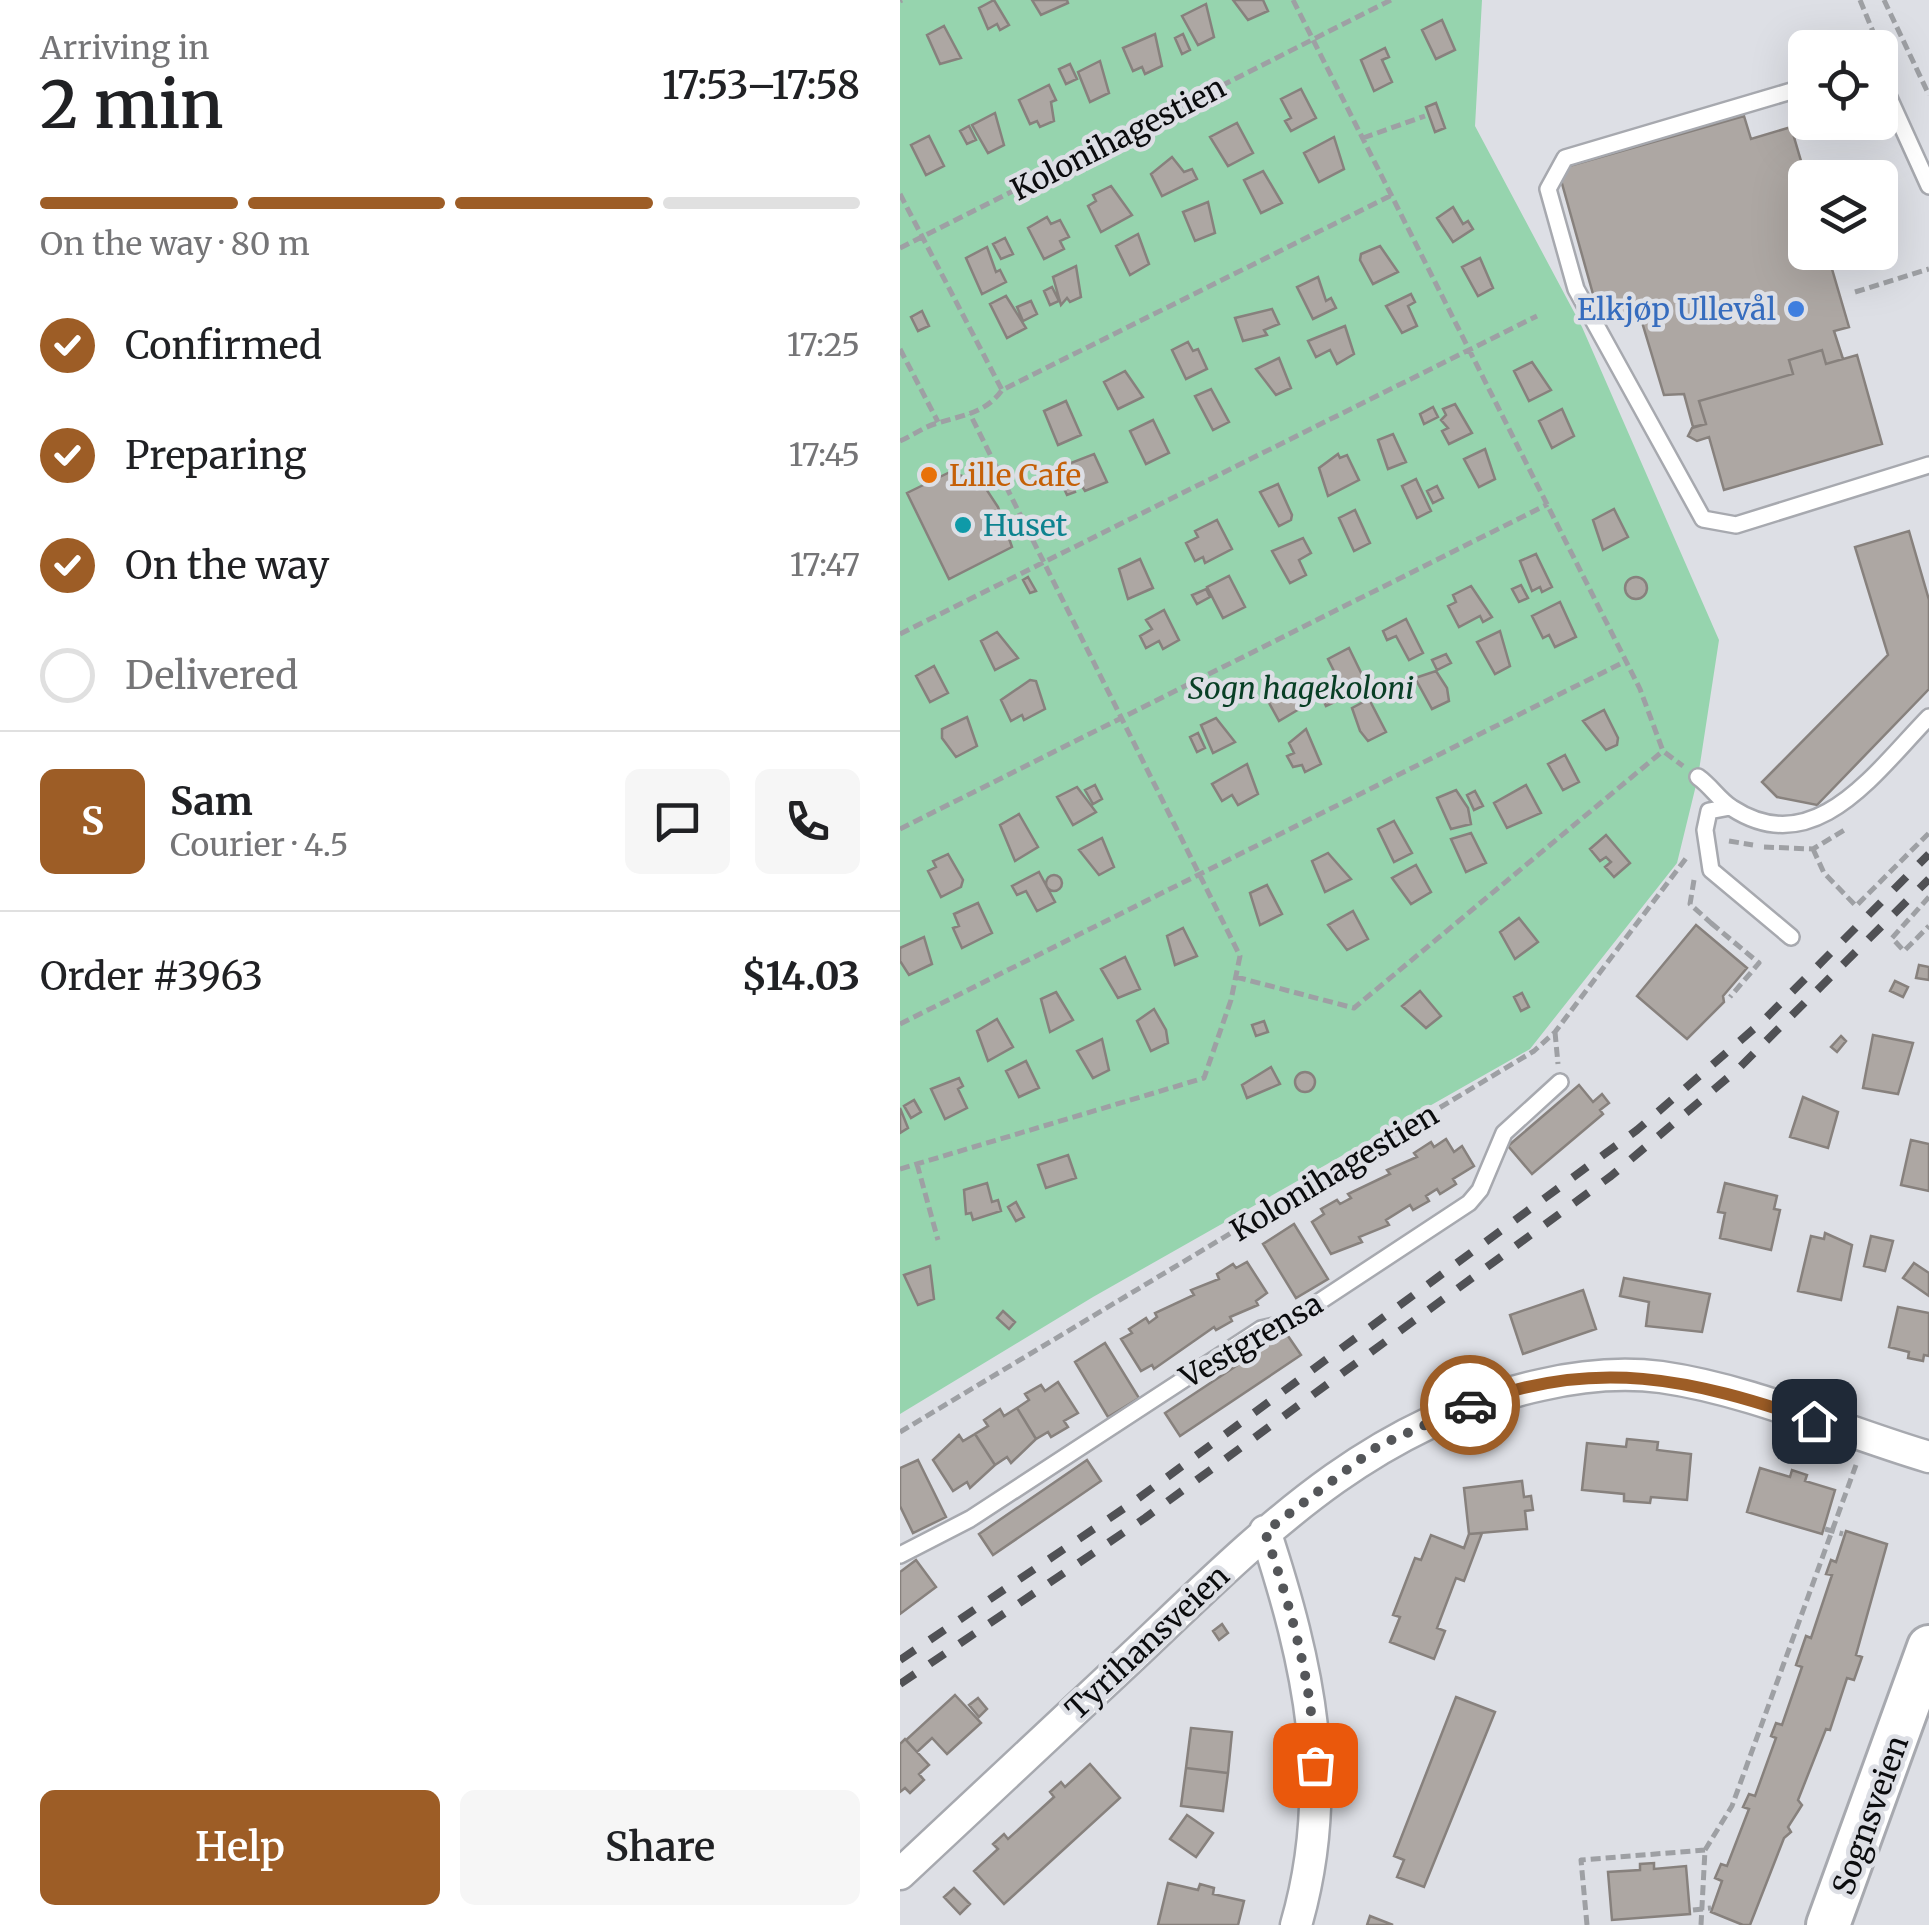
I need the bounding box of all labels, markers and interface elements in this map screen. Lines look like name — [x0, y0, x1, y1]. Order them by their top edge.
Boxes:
text: Arriving in — [40, 28, 209, 68]
map controls — [1788, 30, 1898, 270]
button: locate — [1788, 30, 1898, 140]
text: 17:53–17:58 — [662, 62, 860, 109]
text: 2 min — [40, 64, 224, 146]
street label: Kolonihagestien — [1004, 68, 1232, 208]
button: layers — [1788, 160, 1898, 270]
text: On the way · 80 m — [40, 224, 310, 264]
place label: Elkjøp Ullevål — [1577, 290, 1776, 328]
marker: Elkjøp Ullevål — [1785, 298, 1807, 320]
icon: check — [40, 318, 95, 373]
text: Confirmed — [125, 322, 322, 369]
text: 17:25 — [787, 325, 860, 365]
icon: check — [40, 428, 95, 483]
text: Preparing — [125, 432, 307, 479]
text: 17:45 — [789, 435, 860, 475]
place label: Lille Cafe — [949, 456, 1081, 494]
marker: Lille Cafe — [918, 464, 940, 486]
place label: Huset — [983, 506, 1068, 544]
marker: Huset — [952, 514, 974, 536]
icon: check — [40, 538, 95, 593]
text: On the way — [125, 542, 329, 589]
text: 17:47 — [790, 545, 860, 585]
text: Delivered — [125, 652, 298, 699]
park label: Sogn hagekoloni — [1188, 669, 1414, 707]
button: chat — [625, 769, 730, 874]
button: phone — [755, 769, 860, 874]
text: Sam — [170, 778, 253, 825]
text: S — [81, 798, 104, 845]
text: Courier · 4.5 — [170, 825, 348, 865]
text: Order #3963 — [40, 953, 263, 1000]
text: $14.03 — [742, 953, 860, 1000]
street label: Kolonihagestien — [1223, 1095, 1445, 1249]
street label: Vestgrensa — [1172, 1284, 1329, 1396]
courier — [1420, 1355, 1520, 1455]
icon: car — [1443, 1378, 1498, 1433]
pin — [1772, 1379, 1857, 1464]
icon: home — [1787, 1394, 1842, 1449]
street label: Tyrihansveien — [1057, 1557, 1237, 1727]
pin — [1273, 1723, 1358, 1808]
street label: Sognsveien — [1824, 1730, 1916, 1900]
icon: bag — [1288, 1738, 1343, 1793]
button: Help — [40, 1790, 440, 1905]
button: Share — [460, 1790, 860, 1905]

